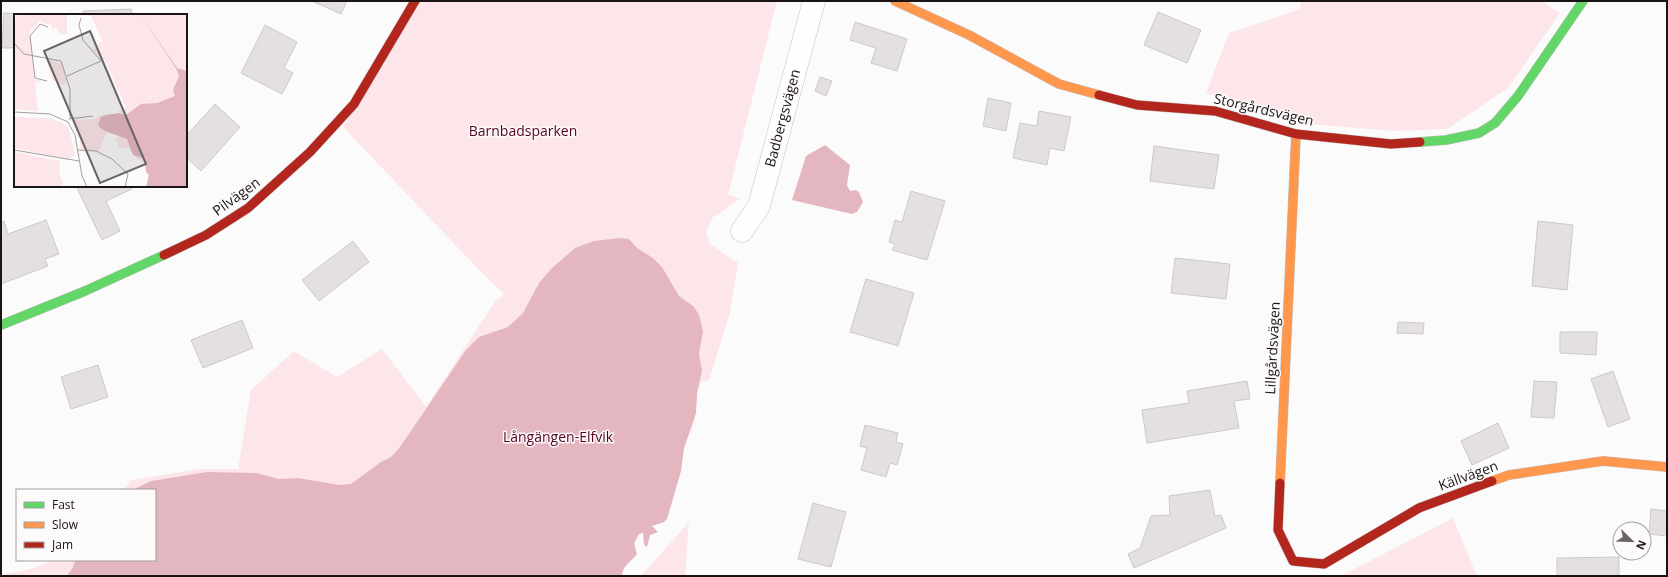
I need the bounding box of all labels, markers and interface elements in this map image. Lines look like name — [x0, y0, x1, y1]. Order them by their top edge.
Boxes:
inset map — [14, 14, 187, 187]
street label: Badbergsvägen — [760, 67, 804, 169]
street label: Storgårdsvägen — [1212, 88, 1316, 130]
park label: Barnbadsparken — [469, 121, 577, 140]
street label: Pilvägen — [208, 172, 264, 220]
street label: Lillgårdsvägen — [1260, 301, 1284, 395]
park label: Långängen-Elfvik — [503, 427, 614, 446]
street label: Källvägen — [1436, 455, 1500, 495]
legend — [16, 489, 156, 561]
text: Fast — [52, 496, 75, 513]
text: Slow — [52, 516, 79, 533]
north arrow — [1612, 521, 1652, 561]
text: Jam — [51, 536, 73, 553]
text: N — [1633, 538, 1650, 552]

